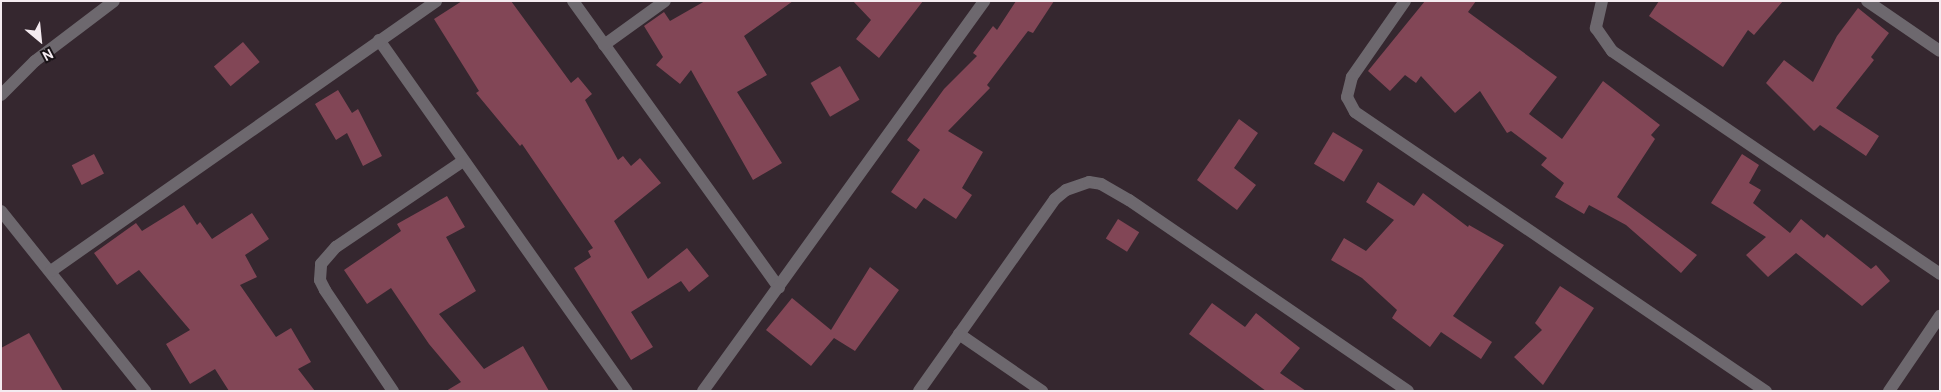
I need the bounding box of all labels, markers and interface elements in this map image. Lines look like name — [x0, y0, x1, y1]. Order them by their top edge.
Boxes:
north arrow — [15, 15, 65, 65]
text: N — [39, 44, 56, 64]

